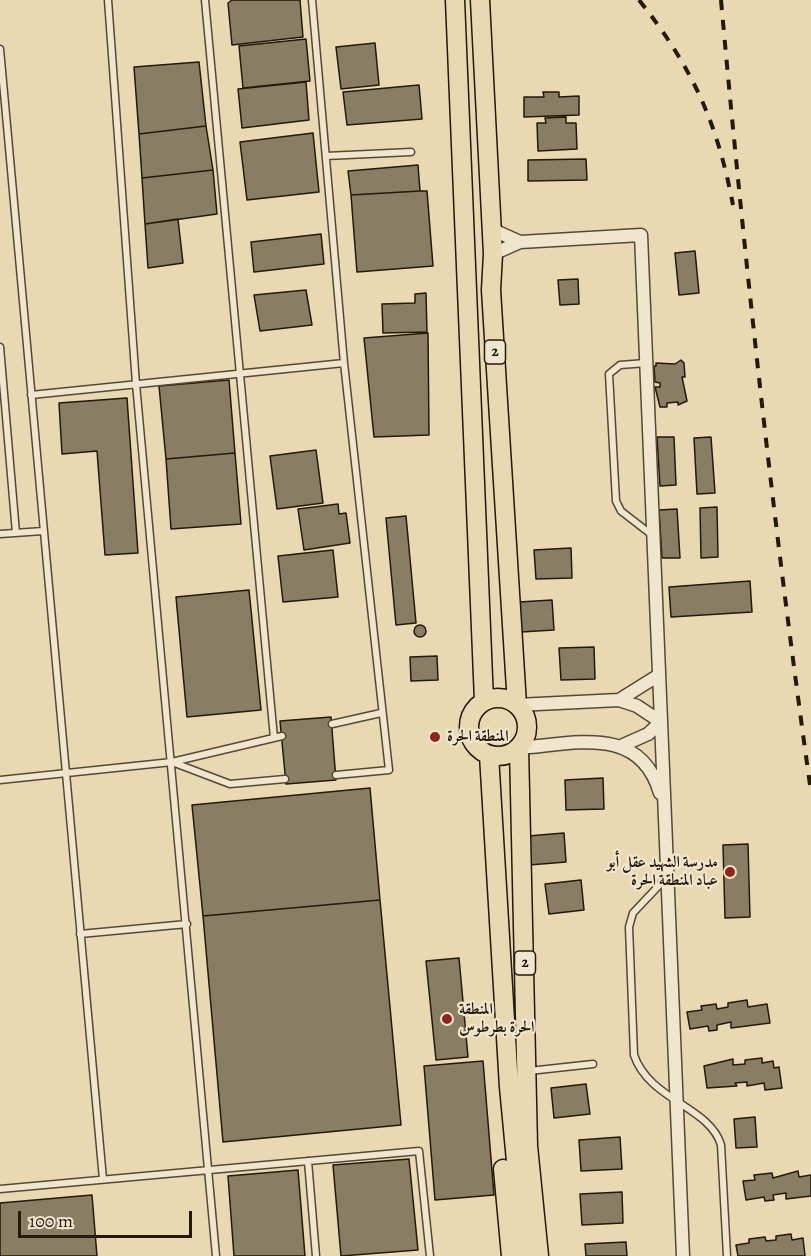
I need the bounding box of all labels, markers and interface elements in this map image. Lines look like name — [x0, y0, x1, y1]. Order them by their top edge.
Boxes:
road number: 2 — [484, 340, 506, 364]
place label: المنطقة الحرة — [447, 727, 509, 747]
marker: المنطقة الحرة — [428, 730, 442, 744]
place label: مدرسة الشهيد عقل أبو عباد المنطقة الحرة — [607, 853, 718, 891]
marker: مدرسة الشهيد عقل أبو عباد المنطقة الحرة — [723, 865, 737, 879]
road number: 2 — [514, 951, 536, 975]
place label: المنطقة الحرة بطرطوس — [459, 1000, 535, 1038]
marker: المنطقة الحرة بطرطوس — [440, 1012, 454, 1026]
scale bar — [21, 1199, 195, 1237]
text: 100 m — [29, 1209, 73, 1233]

